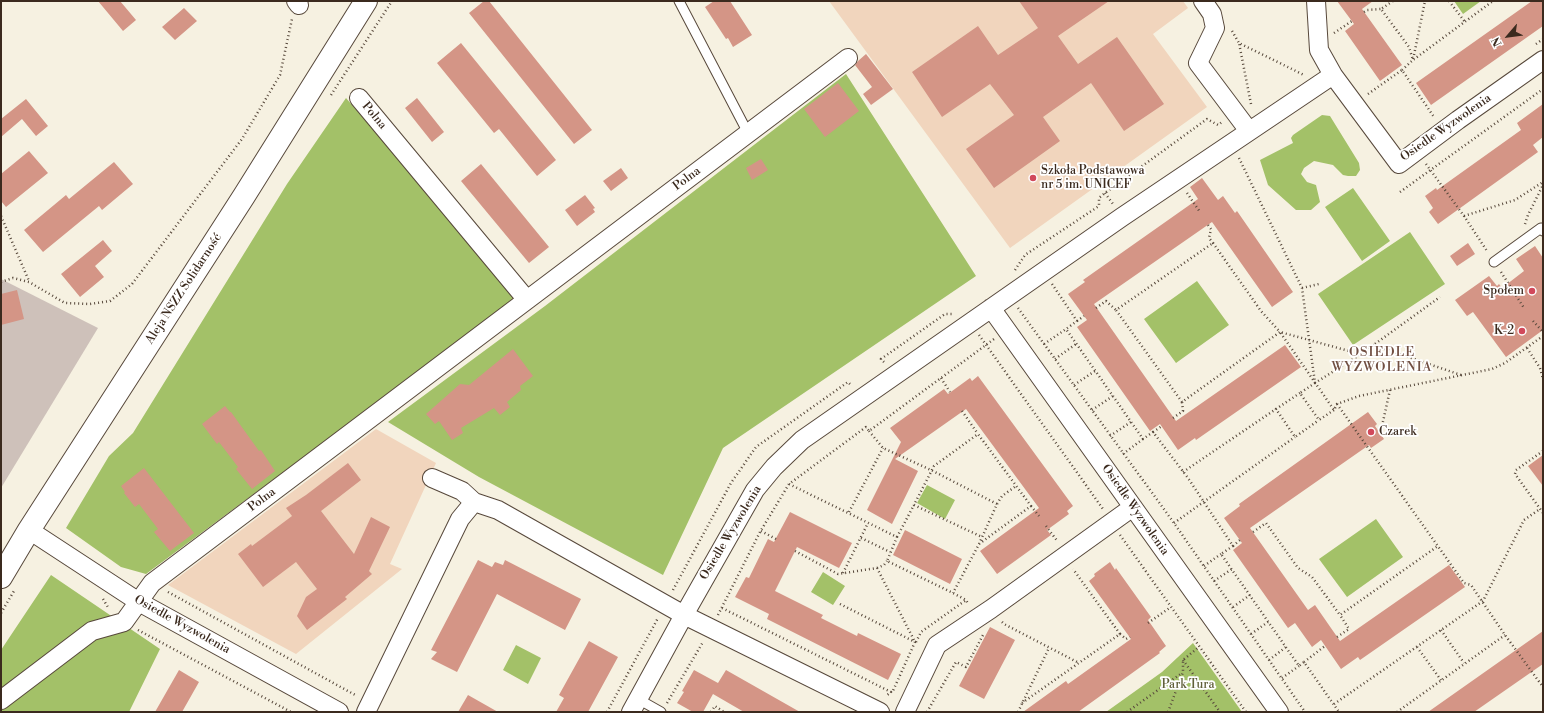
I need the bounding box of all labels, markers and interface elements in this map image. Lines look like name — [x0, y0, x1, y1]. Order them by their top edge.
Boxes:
north arrow — [1488, 16, 1528, 56]
text: N — [1489, 35, 1506, 49]
street label: Osiedle Wyzwolenia — [1398, 91, 1494, 165]
street label: Polna — [359, 100, 389, 132]
street label: Polna — [670, 164, 704, 194]
place label: Szkoła Podstawowa nr 5 im. UNICEF — [1041, 164, 1144, 192]
marker: Szkoła Podstawowa nr 5 im. UNICEF — [1028, 173, 1038, 183]
street label: Aleja NSZZ Solidarność — [143, 231, 225, 347]
place label: Społem — [1483, 284, 1524, 298]
marker: Społem — [1527, 286, 1537, 296]
place label: K-2 — [1494, 324, 1514, 338]
marker: K-2 — [1517, 326, 1527, 336]
district label: OSIEDLE WYZWOLENIA — [1331, 345, 1433, 376]
place label: Czarek — [1379, 425, 1416, 439]
marker: Czarek — [1366, 427, 1376, 437]
street label: Osiedle Wyzwolenia — [1098, 462, 1172, 558]
street label: Osiedle Wyzwolenia — [697, 483, 765, 583]
street label: Polna — [245, 485, 279, 515]
street label: Osiedle Wyzwolenia — [132, 593, 232, 657]
park label: Park Tura — [1162, 678, 1214, 692]

